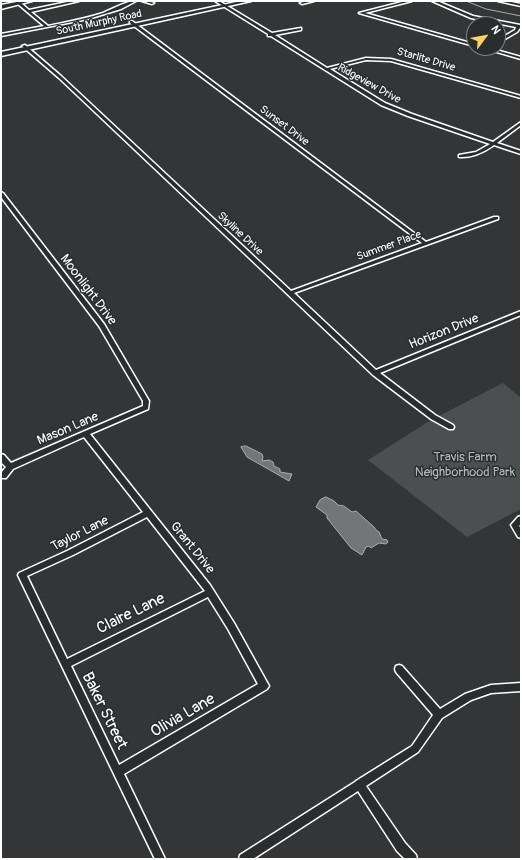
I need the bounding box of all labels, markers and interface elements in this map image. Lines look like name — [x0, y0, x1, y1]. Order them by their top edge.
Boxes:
street label: South Murphy Road — [55, 7, 143, 39]
north arrow — [466, 16, 506, 56]
text: N — [488, 23, 503, 37]
street label: Starlite Drive — [395, 45, 457, 75]
street label: Ridgeview Drive — [335, 61, 403, 107]
street label: Sunset Drive — [257, 103, 311, 149]
street label: Skyline Drive — [214, 210, 266, 258]
street label: Summer Place — [355, 228, 423, 264]
street label: Moonlight Drive — [56, 252, 120, 328]
street label: Horizon Drive — [407, 311, 481, 353]
street label: Mason Lane — [35, 409, 101, 449]
park label: Travis Farm Neighborhood Park — [415, 450, 515, 481]
street label: Taylor Lane — [49, 513, 111, 555]
street label: Grant Drive — [166, 519, 218, 577]
street label: Claire Lane — [94, 589, 168, 639]
street label: Baker Street — [77, 669, 131, 753]
street label: Olivia Lane — [147, 690, 219, 742]

